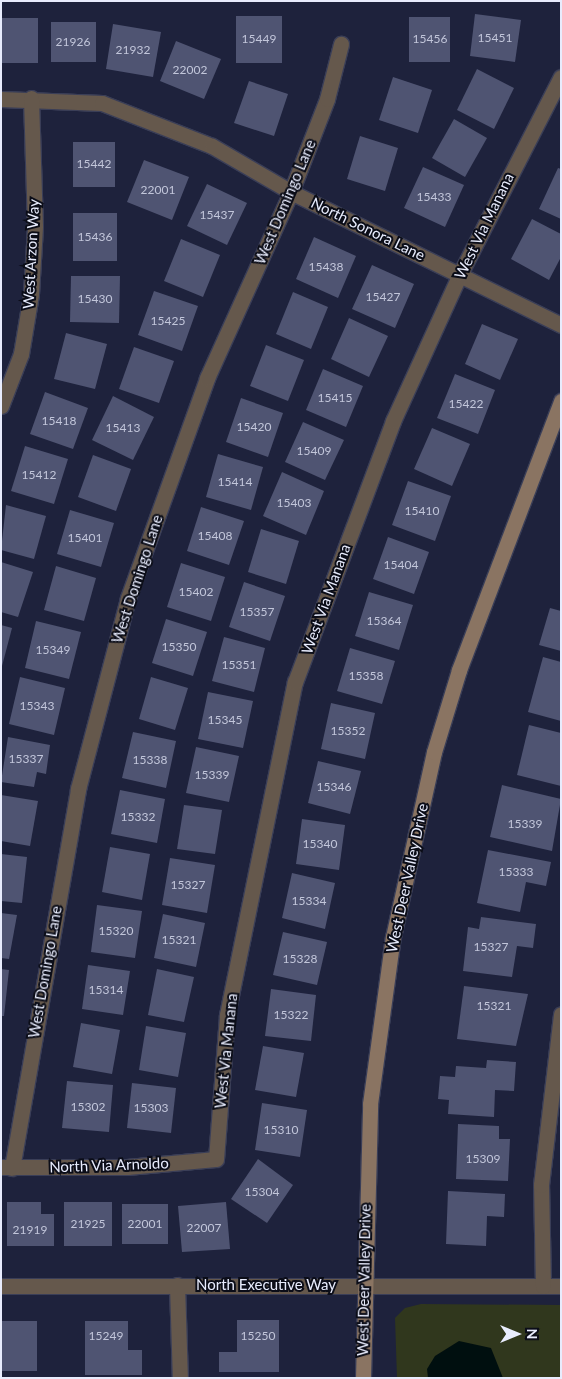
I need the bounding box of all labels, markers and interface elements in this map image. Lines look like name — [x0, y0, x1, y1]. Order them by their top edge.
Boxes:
house number: 15451 — [478, 31, 512, 45]
house number: 15449 — [242, 32, 276, 46]
house number: 15456 — [413, 32, 447, 46]
house number: 21926 — [56, 35, 90, 49]
house number: 21932 — [116, 43, 150, 57]
house number: 22002 — [173, 63, 207, 77]
street label: West Domingo Lane — [251, 137, 319, 267]
house number: 15442 — [77, 157, 111, 171]
street label: West Via Manana — [450, 170, 518, 282]
house number: 22001 — [141, 183, 175, 197]
house number: 15433 — [417, 190, 451, 204]
street label: North Sonora Lane — [308, 194, 428, 264]
street label: West Arzon Way — [19, 198, 43, 310]
house number: 15437 — [200, 208, 234, 222]
house number: 15436 — [78, 230, 112, 244]
house number: 15438 — [309, 260, 343, 274]
house number: 15427 — [366, 290, 400, 304]
house number: 15430 — [78, 292, 112, 306]
house number: 15425 — [151, 314, 185, 328]
house number: 15415 — [318, 391, 352, 405]
house number: 15422 — [449, 397, 483, 411]
house number: 15418 — [42, 414, 76, 428]
house number: 15420 — [237, 420, 271, 434]
house number: 15413 — [106, 421, 140, 435]
house number: 15409 — [297, 444, 331, 458]
house number: 15412 — [22, 468, 56, 482]
house number: 15414 — [218, 475, 252, 489]
house number: 15403 — [277, 496, 311, 510]
house number: 15410 — [405, 504, 439, 518]
street label: West Domingo Lane — [108, 513, 166, 645]
house number: 15408 — [198, 529, 232, 543]
house number: 15401 — [68, 531, 102, 545]
street label: West Via Manana — [298, 541, 354, 657]
house number: 15404 — [384, 558, 418, 572]
house number: 15402 — [179, 585, 213, 599]
house number: 15357 — [240, 605, 274, 619]
house number: 15364 — [367, 614, 401, 628]
house number: 15350 — [162, 640, 196, 654]
house number: 15349 — [36, 643, 70, 657]
house number: 15351 — [222, 658, 256, 672]
house number: 15358 — [349, 669, 383, 683]
house number: 15343 — [20, 699, 54, 713]
house number: 15345 — [208, 713, 242, 727]
house number: 15352 — [331, 724, 365, 738]
house number: 15337 — [9, 752, 43, 766]
house number: 15338 — [133, 753, 167, 767]
house number: 15339 — [195, 768, 229, 782]
house number: 15346 — [317, 780, 351, 794]
street label: West Deer Valley Drive — [382, 801, 432, 955]
house number: 15332 — [121, 810, 155, 824]
house number: 15339 — [508, 817, 542, 831]
house number: 15340 — [303, 837, 337, 851]
house number: 15333 — [499, 865, 533, 879]
house number: 15327 — [171, 878, 205, 892]
house number: 15334 — [292, 894, 326, 908]
street label: West Domingo Lane — [25, 905, 65, 1039]
house number: 15320 — [99, 924, 133, 938]
house number: 15321 — [162, 933, 196, 947]
house number: 15327 — [474, 940, 508, 954]
house number: 15328 — [283, 952, 317, 966]
house number: 15314 — [89, 983, 123, 997]
street label: West Via Manana — [211, 992, 241, 1110]
house number: 15321 — [477, 999, 511, 1013]
house number: 15322 — [274, 1008, 308, 1022]
house number: 15302 — [71, 1100, 105, 1114]
house number: 15303 — [134, 1101, 168, 1115]
house number: 15310 — [264, 1123, 298, 1137]
house number: 15309 — [466, 1152, 500, 1166]
street label: North Via Arnoldo — [48, 1154, 170, 1176]
house number: 15304 — [245, 1185, 279, 1199]
street label: West Deer Valley Drive — [354, 1203, 374, 1357]
house number: 21925 — [71, 1217, 105, 1231]
house number: 22001 — [128, 1217, 162, 1231]
house number: 22007 — [187, 1221, 221, 1235]
house number: 21919 — [13, 1223, 47, 1237]
street label: North Executive Way — [196, 1276, 336, 1294]
north arrow — [492, 1309, 542, 1359]
house number: 15249 — [89, 1329, 123, 1343]
house number: 15250 — [241, 1329, 275, 1343]
text: N — [524, 1329, 541, 1339]

